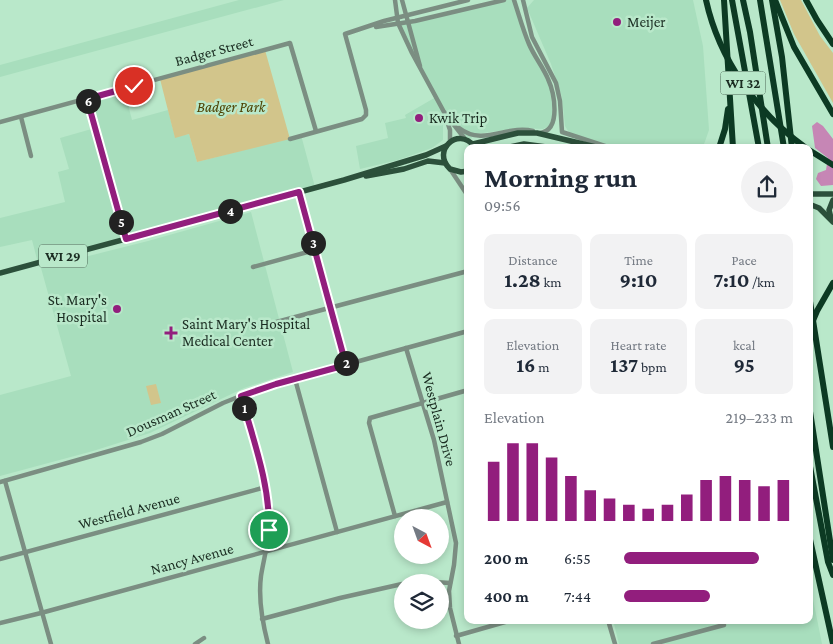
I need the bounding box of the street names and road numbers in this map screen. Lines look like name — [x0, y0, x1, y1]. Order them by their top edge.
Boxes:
street label: Badger Street — [173, 33, 256, 70]
road number: WI 32 — [720, 72, 766, 95]
road number: WI 29 — [39, 245, 87, 268]
street label: Westplain Drive — [418, 370, 459, 468]
street label: Dousman Street — [124, 386, 219, 440]
street label: Westfield Avenue — [77, 490, 182, 532]
street label: Nancy Avenue — [149, 540, 236, 579]

